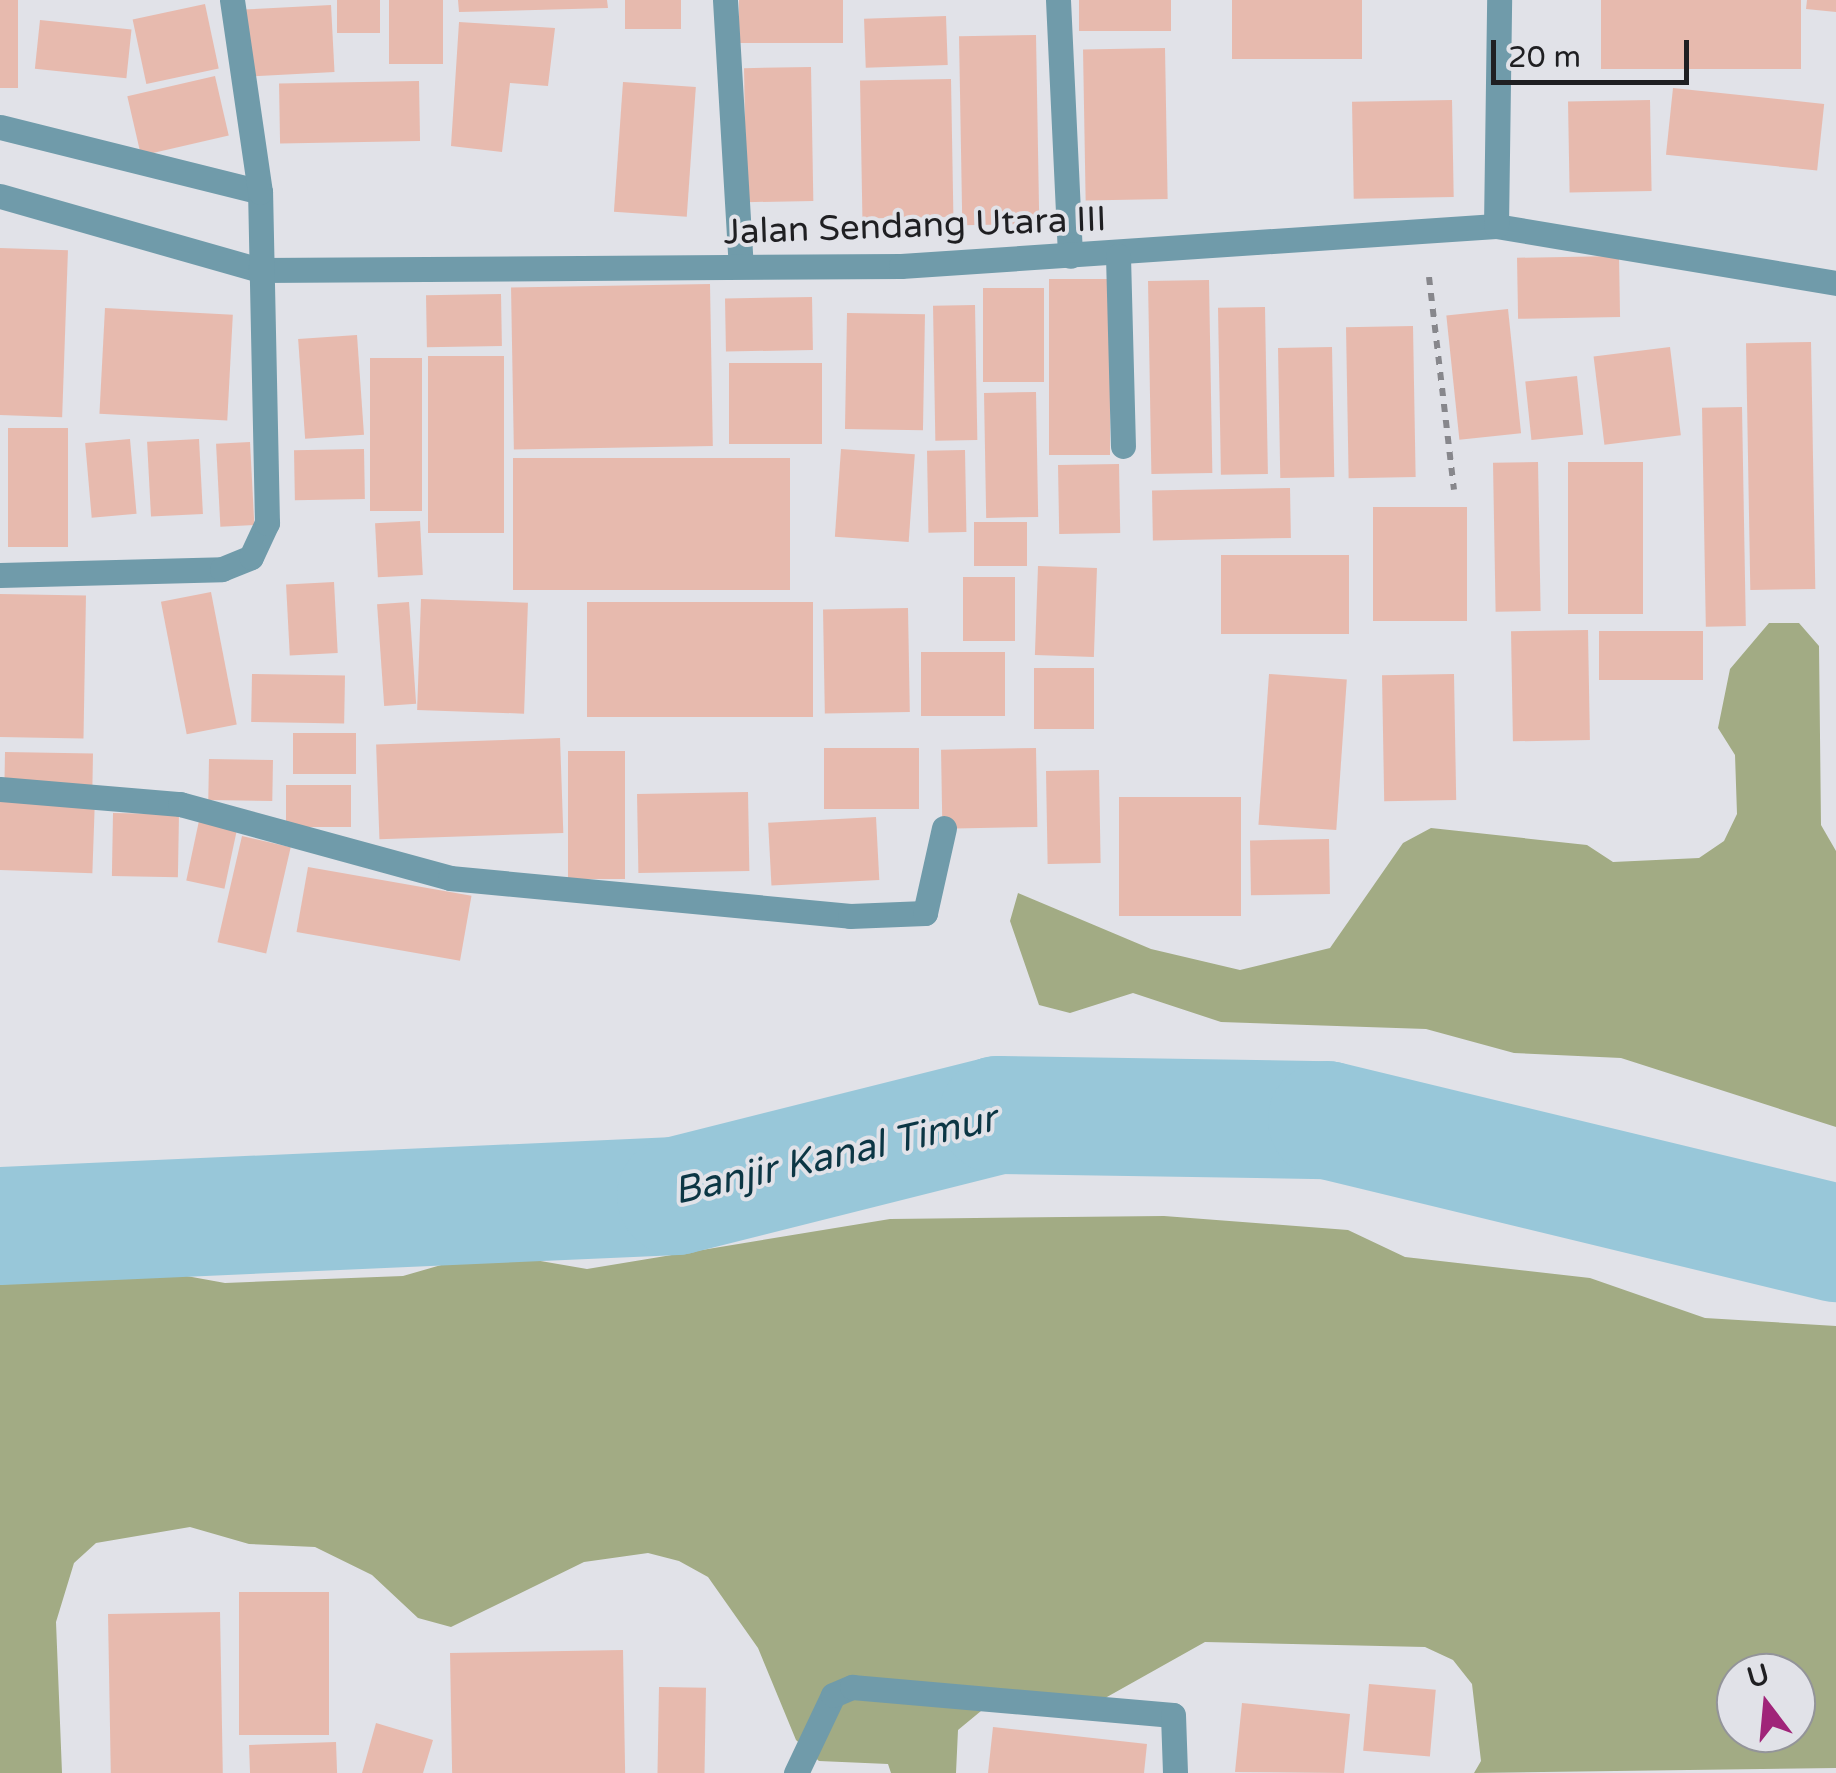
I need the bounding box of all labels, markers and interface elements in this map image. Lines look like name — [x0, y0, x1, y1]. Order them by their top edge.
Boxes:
scale bar — [1496, 20, 1694, 82]
text: 20 m — [1508, 39, 1581, 76]
street label: Jalan Sendang Utara III — [723, 198, 1107, 254]
water label: Banjir Kanal Timur — [669, 1097, 1001, 1215]
north arrow — [1716, 1653, 1816, 1753]
text: U — [1743, 1657, 1773, 1695]

